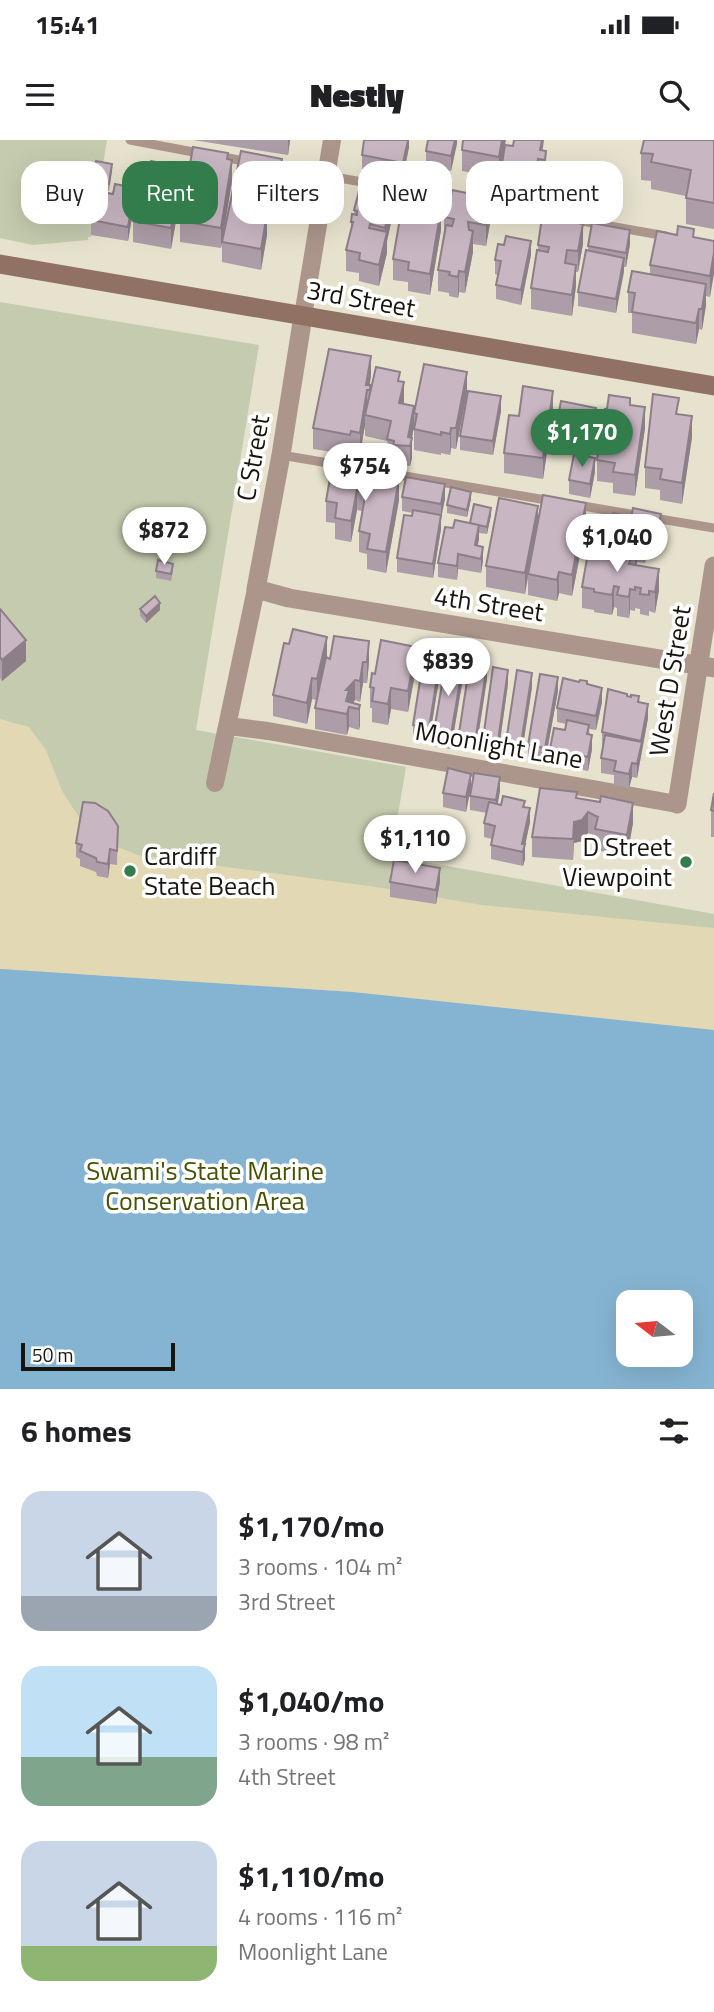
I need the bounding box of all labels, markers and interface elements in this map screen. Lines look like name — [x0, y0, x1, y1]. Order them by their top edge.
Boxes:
text: 15:41 — [35, 5, 100, 44]
text: Nestly — [310, 71, 404, 119]
icon: menu — [21, 76, 59, 114]
icon: search — [655, 76, 693, 114]
chip: Buy — [21, 161, 108, 224]
chip: Rent — [122, 161, 218, 224]
chip: Filters — [232, 161, 344, 224]
chip: New — [358, 161, 452, 224]
chip: Apartment — [466, 161, 623, 224]
street label: 3rd Street — [304, 270, 419, 327]
pin: $1,170 — [525, 410, 639, 469]
street label: C Street — [226, 412, 279, 504]
text: $1,170 — [547, 414, 617, 449]
pin: $754 — [324, 444, 406, 503]
text: $754 — [339, 448, 391, 483]
pin: $872 — [123, 508, 205, 567]
text: $872 — [138, 512, 190, 547]
pin: $1,040 — [560, 514, 674, 574]
text: $1,040 — [582, 519, 652, 554]
street label: 4th Street — [432, 576, 547, 631]
street label: West D Street — [638, 603, 701, 759]
pin: $839 — [407, 638, 489, 698]
text: $839 — [422, 643, 474, 678]
street label: Moonlight Lane — [412, 711, 586, 778]
pin: $1,110 — [358, 816, 472, 875]
text: $1,110 — [380, 820, 450, 855]
place label: D Street Viewpoint — [562, 827, 672, 896]
place label: Cardiff State Beach — [144, 836, 275, 905]
marker: D Street Viewpoint — [678, 854, 694, 870]
marker: Cardiff State Beach — [122, 863, 138, 879]
park label: Swami's State Marine Conservation Area — [86, 1151, 324, 1220]
north arrow — [616, 1290, 693, 1367]
map controls — [616, 1290, 693, 1367]
scale bar — [21, 1340, 175, 1372]
text: 50 m — [32, 1340, 73, 1369]
text: 6 homes — [21, 1408, 132, 1454]
icon: filters — [655, 1412, 693, 1450]
text: $1,170/mo — [238, 1503, 384, 1549]
icon: home — [77, 1519, 161, 1603]
text: 3 rooms · 104 m² — [238, 1549, 402, 1584]
text: 3rd Street — [238, 1584, 335, 1619]
text: $1,040/mo — [238, 1678, 384, 1724]
icon: home — [77, 1694, 161, 1778]
text: 3 rooms · 98 m² — [238, 1724, 389, 1759]
text: 4th Street — [238, 1759, 336, 1794]
text: $1,110/mo — [238, 1853, 384, 1899]
icon: home — [77, 1869, 161, 1953]
text: 4 rooms · 116 m² — [238, 1899, 402, 1934]
text: Moonlight Lane — [238, 1934, 388, 1969]

